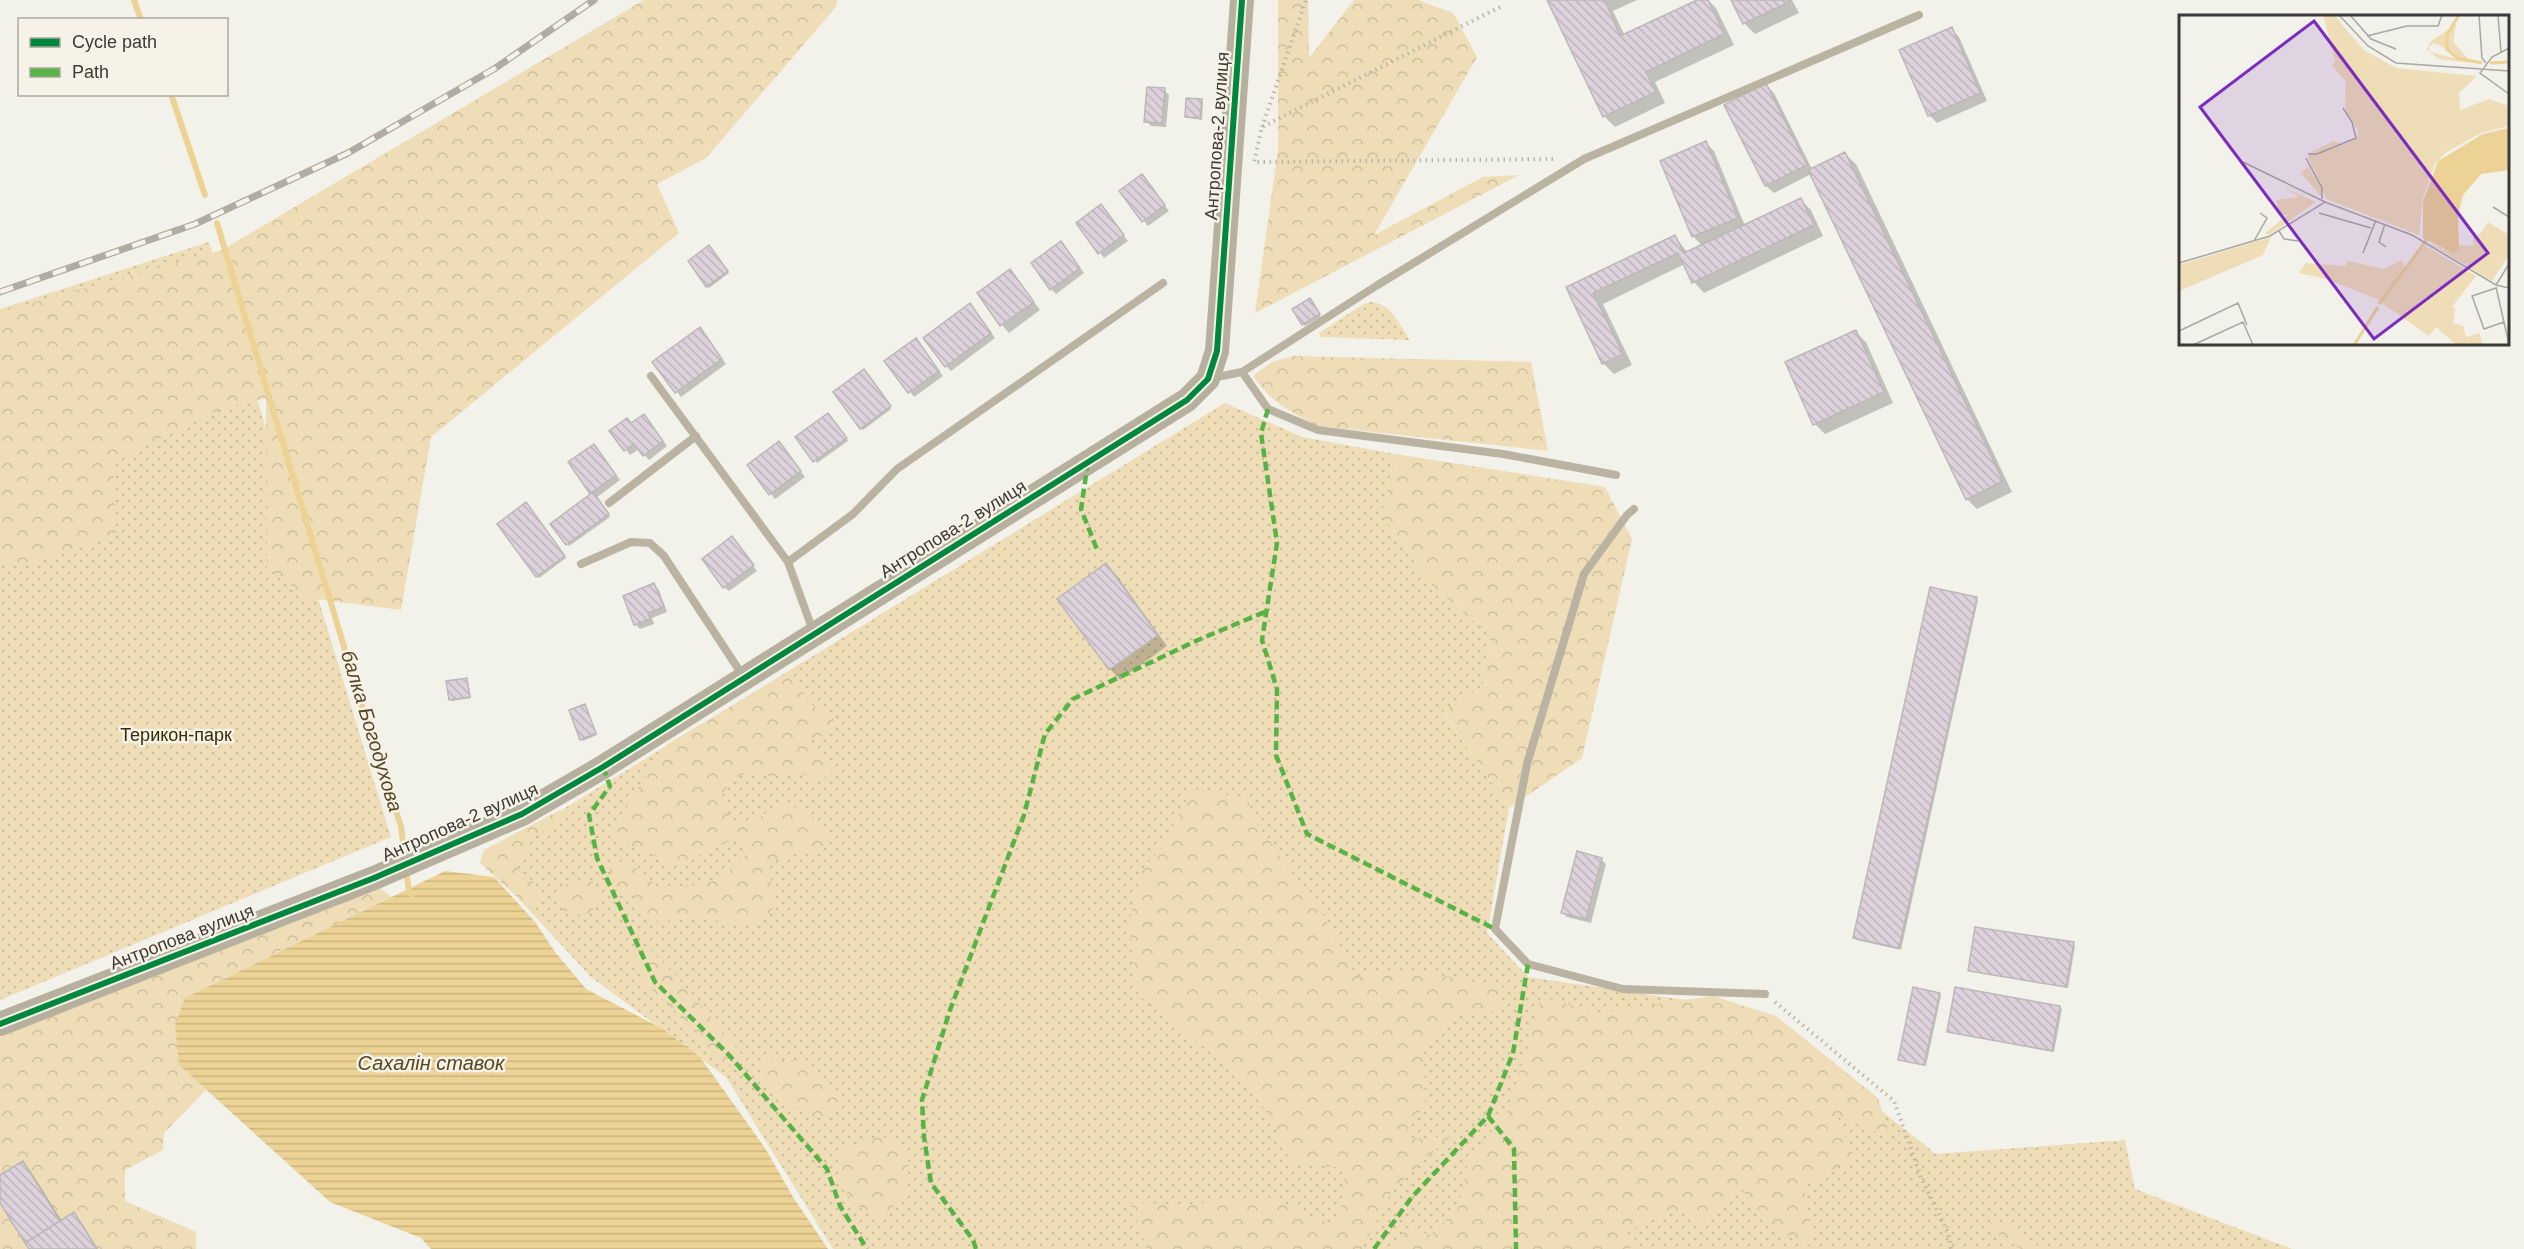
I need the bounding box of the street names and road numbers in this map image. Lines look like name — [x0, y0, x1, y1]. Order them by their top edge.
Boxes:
street label: Антропова-2 вулиця — [1201, 51, 1233, 221]
street label: Антропова-2 вулиця — [876, 476, 1030, 582]
street label: Антропова-2 вулиця — [379, 779, 541, 865]
street label: Антропова вулиця — [107, 900, 257, 974]

